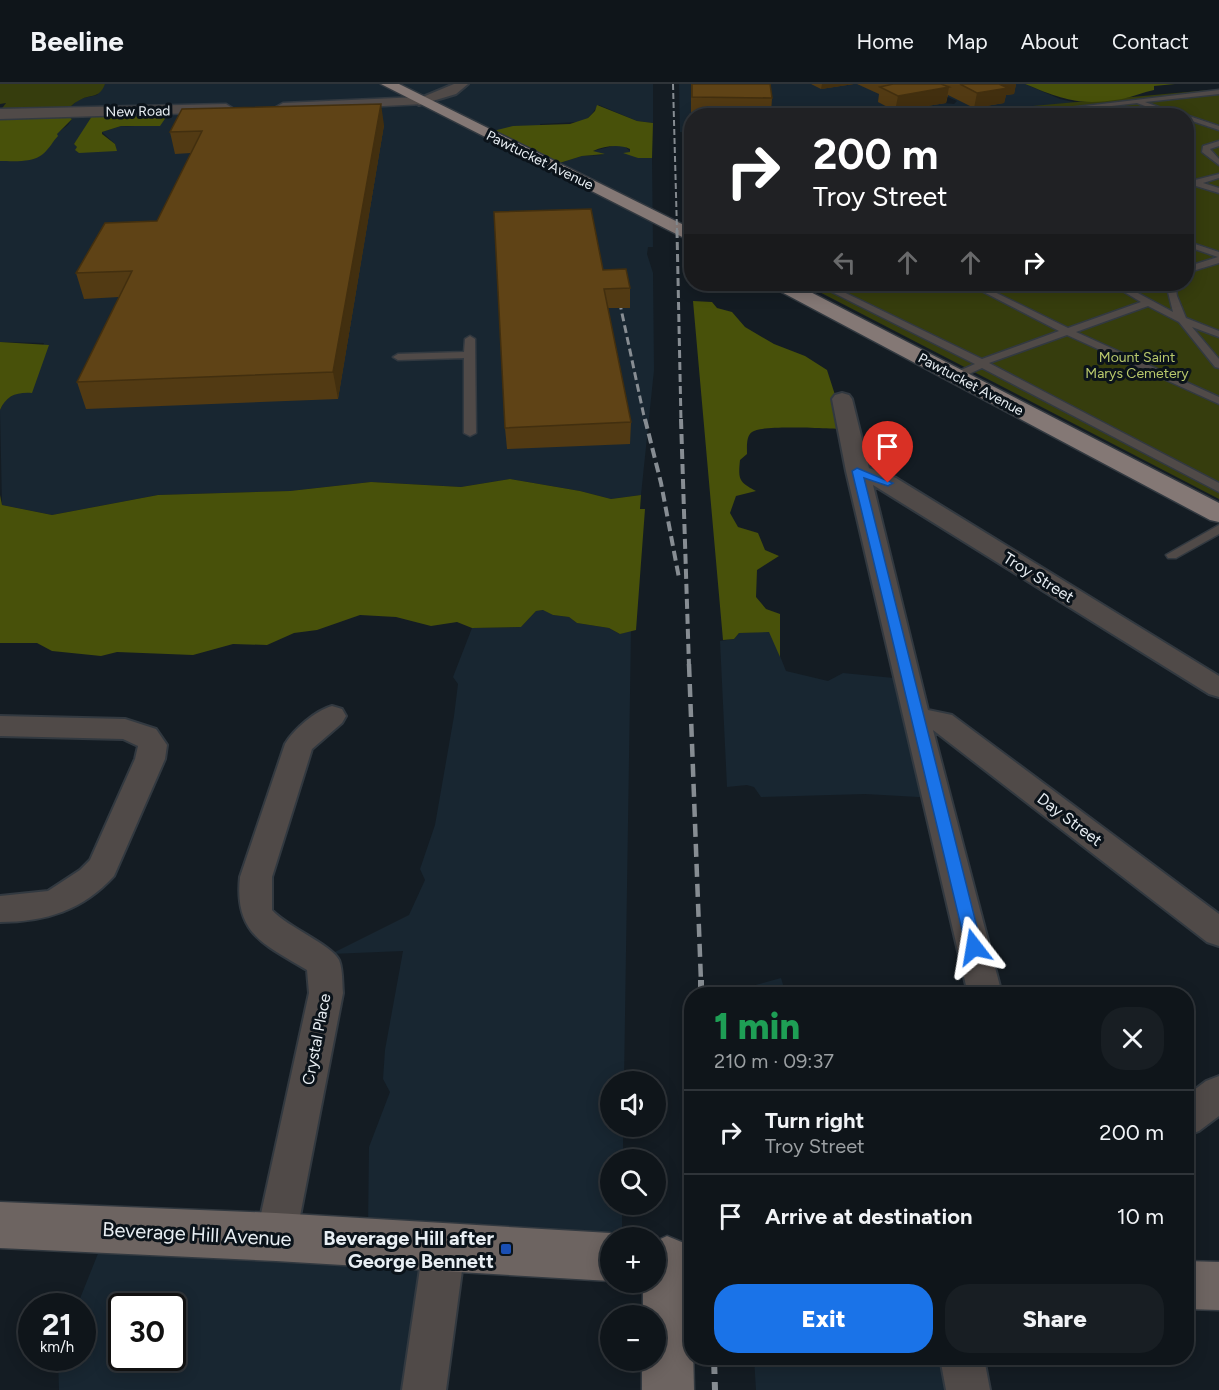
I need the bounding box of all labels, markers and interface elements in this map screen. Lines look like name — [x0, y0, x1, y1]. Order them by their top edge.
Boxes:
text: Beeline — [30, 24, 124, 58]
text: Home — [857, 29, 914, 54]
text: Map — [947, 29, 988, 54]
text: About — [1021, 29, 1079, 54]
text: Contact — [1112, 29, 1189, 54]
street label: New Road — [105, 102, 171, 121]
street label: Pawtucket Avenue — [483, 127, 596, 194]
text: 200 m — [813, 129, 938, 180]
icon: right — [714, 132, 792, 210]
text: Troy Street — [813, 180, 948, 213]
icon: left — [828, 246, 861, 279]
icon: ahead — [891, 246, 924, 279]
icon: ahead — [954, 246, 987, 279]
icon: right — [1017, 246, 1050, 279]
street label: Pawtucket Avenue — [915, 349, 1027, 420]
park label: Mount Saint Marys Cemetery — [1085, 349, 1189, 382]
pin — [862, 421, 913, 483]
icon: arrive — [871, 430, 904, 463]
street label: Troy Street — [1000, 548, 1078, 607]
street label: Day Street — [1034, 789, 1106, 850]
position arrow — [942, 915, 1006, 979]
street label: Crystal Place — [298, 991, 335, 1086]
text: 1 min — [714, 1005, 800, 1048]
button: close — [1101, 1007, 1164, 1070]
text: 210 m · 09:37 — [714, 1049, 834, 1073]
map controls — [600, 1071, 666, 1371]
button: sound — [600, 1071, 666, 1137]
text: Turn right — [765, 1107, 864, 1134]
icon: right — [714, 1116, 747, 1149]
text: 200 m — [1099, 1119, 1164, 1146]
text: Troy Street — [765, 1134, 865, 1158]
button: search — [600, 1149, 666, 1215]
icon: arrive — [714, 1200, 747, 1233]
text: Arrive at destination — [765, 1203, 973, 1230]
text: 10 m — [1117, 1203, 1164, 1230]
street label: Beverage Hill Avenue — [102, 1217, 292, 1251]
place label: Beverage Hill after George Bennett — [323, 1226, 494, 1273]
button: + — [600, 1227, 666, 1293]
marker: Beverage Hill after George Bennett — [499, 1242, 513, 1256]
button: Exit — [714, 1284, 933, 1353]
button: Share — [945, 1284, 1164, 1353]
speed limit sign: 30 — [108, 1293, 186, 1371]
button: − — [600, 1305, 666, 1371]
text: 21 — [42, 1306, 72, 1343]
text: km/h — [40, 1338, 74, 1356]

